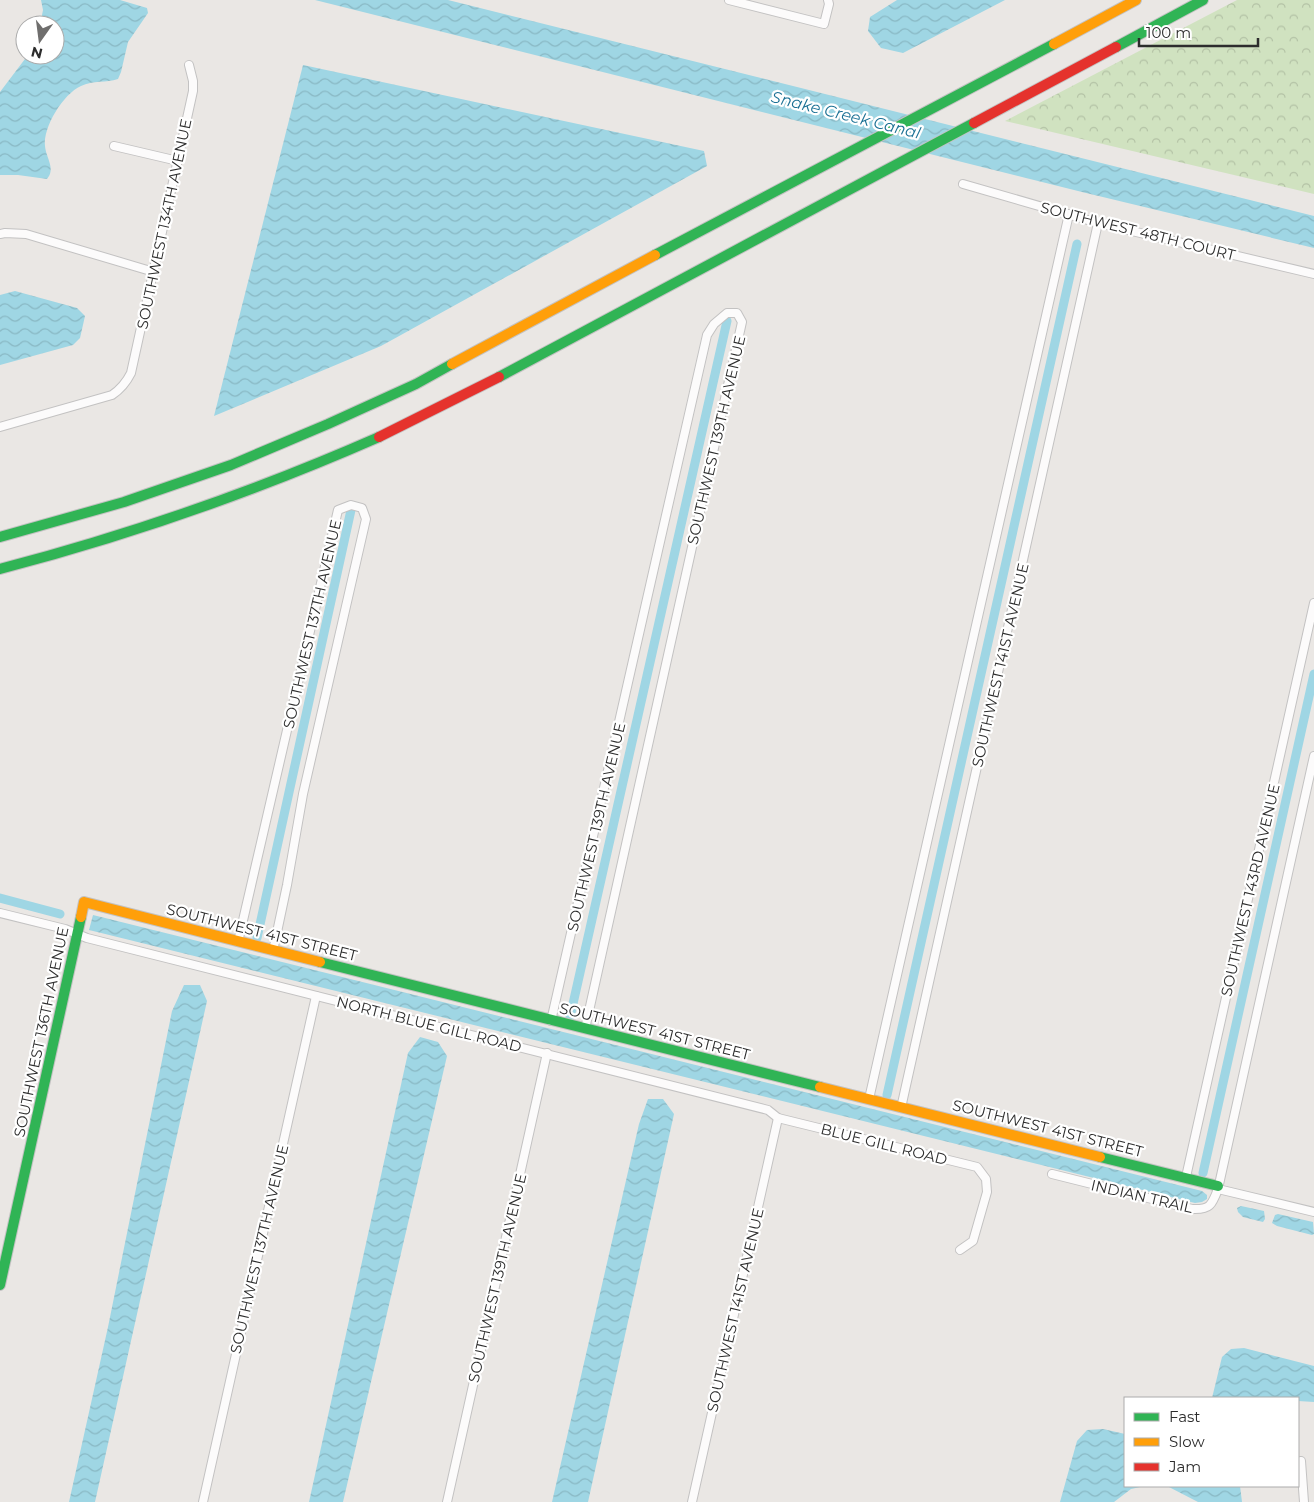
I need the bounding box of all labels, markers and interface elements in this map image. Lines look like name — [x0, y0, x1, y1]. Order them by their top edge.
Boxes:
north arrow — [15, 15, 65, 65]
scale bar — [1139, 15, 1258, 47]
text: 100 m — [1146, 23, 1191, 42]
text: N — [29, 43, 45, 63]
water label: Snake Creek Canal — [769, 87, 923, 143]
street label: SOUTHWEST 134TH AVENUE — [132, 117, 196, 331]
street label: SOUTHWEST 48TH COURT — [1039, 198, 1238, 265]
street label: SOUTHWEST 139TH AVENUE — [683, 334, 749, 546]
street label: SOUTHWEST 137TH AVENUE — [279, 518, 345, 730]
street label: SOUTHWEST 141ST AVENUE — [967, 561, 1033, 769]
street label: SOUTHWEST 139TH AVENUE — [563, 721, 629, 933]
street label: SOUTHWEST 143RD AVENUE — [1216, 782, 1284, 998]
street label: SOUTHWEST 41ST STREET — [165, 899, 360, 965]
street label: SOUTHWEST 136TH AVENUE — [9, 925, 73, 1139]
street label: NORTH BLUE GILL ROAD — [334, 992, 524, 1056]
street label: SOUTHWEST 41ST STREET — [558, 998, 753, 1064]
street label: SOUTHWEST 41ST STREET — [951, 1095, 1146, 1161]
street label: BLUE GILL ROAD — [819, 1119, 949, 1169]
street label: SOUTHWEST 137TH AVENUE — [226, 1143, 292, 1355]
street label: SOUTHWEST 139TH AVENUE — [464, 1172, 530, 1384]
street label: INDIAN TRAIL — [1089, 1175, 1195, 1217]
street label: SOUTHWEST 141ST AVENUE — [702, 1206, 768, 1414]
legend — [1124, 1397, 1299, 1487]
text: Fast — [1169, 1407, 1200, 1426]
text: Slow — [1169, 1432, 1205, 1451]
text: Jam — [1168, 1457, 1201, 1476]

